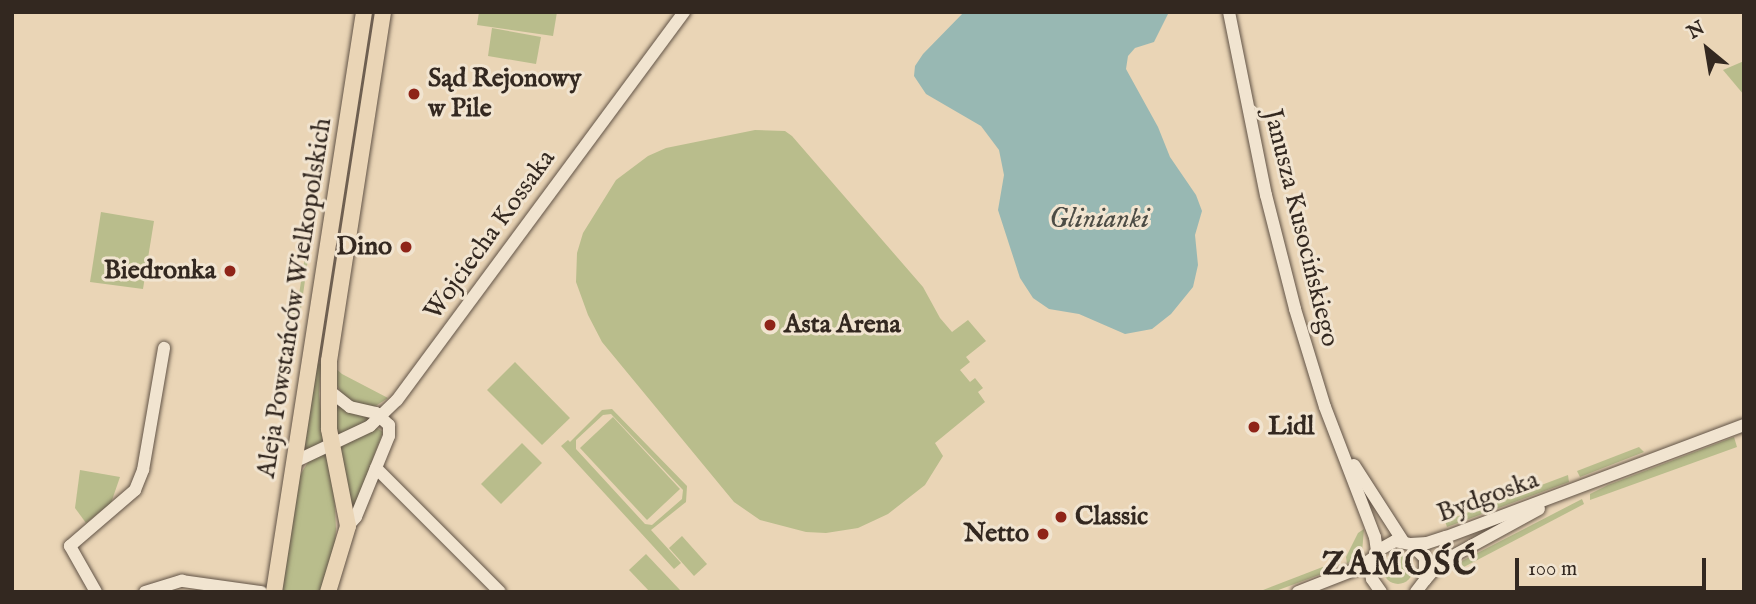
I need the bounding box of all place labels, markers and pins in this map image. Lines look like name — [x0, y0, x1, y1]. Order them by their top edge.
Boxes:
place label: Sąd Rejonowy w Pile — [428, 63, 581, 124]
marker: Sąd Rejonowy w Pile — [406, 86, 422, 102]
place label: Dino — [336, 231, 392, 263]
marker: Dino — [398, 239, 414, 255]
place label: Biedronka — [104, 255, 216, 287]
marker: Biedronka — [222, 263, 238, 279]
place label: Asta Arena — [784, 309, 901, 341]
marker: Asta Arena — [762, 317, 778, 333]
place label: Lidl — [1268, 411, 1314, 443]
marker: Lidl — [1246, 419, 1262, 435]
place label: Classic — [1075, 501, 1148, 533]
marker: Classic — [1053, 509, 1069, 525]
place label: Netto — [963, 518, 1029, 550]
marker: Netto — [1035, 526, 1051, 542]

